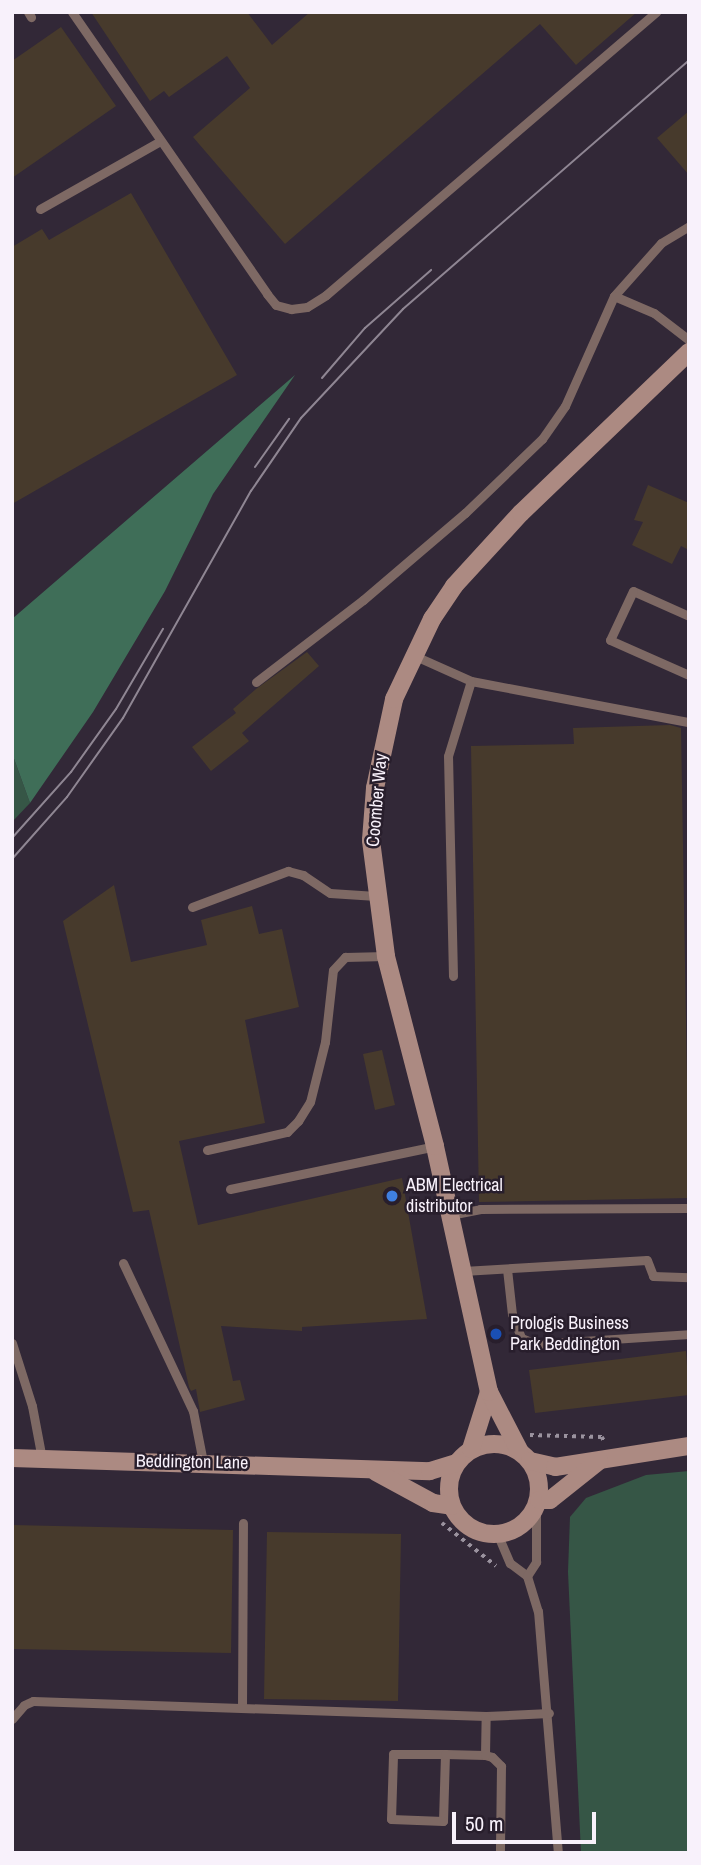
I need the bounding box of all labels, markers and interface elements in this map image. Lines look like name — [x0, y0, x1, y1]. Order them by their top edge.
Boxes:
street label: Coomber Way — [362, 752, 392, 848]
place label: ABM Electrical distributor — [406, 1175, 503, 1218]
marker: ABM Electrical distributor — [384, 1188, 400, 1204]
place label: Prologis Business Park Beddington — [510, 1313, 629, 1356]
marker: Prologis Business Park Beddington — [488, 1326, 504, 1342]
street label: Beddington Lane — [136, 1450, 248, 1474]
scale bar — [456, 1798, 600, 1842]
text: 50 m — [465, 1809, 503, 1838]

